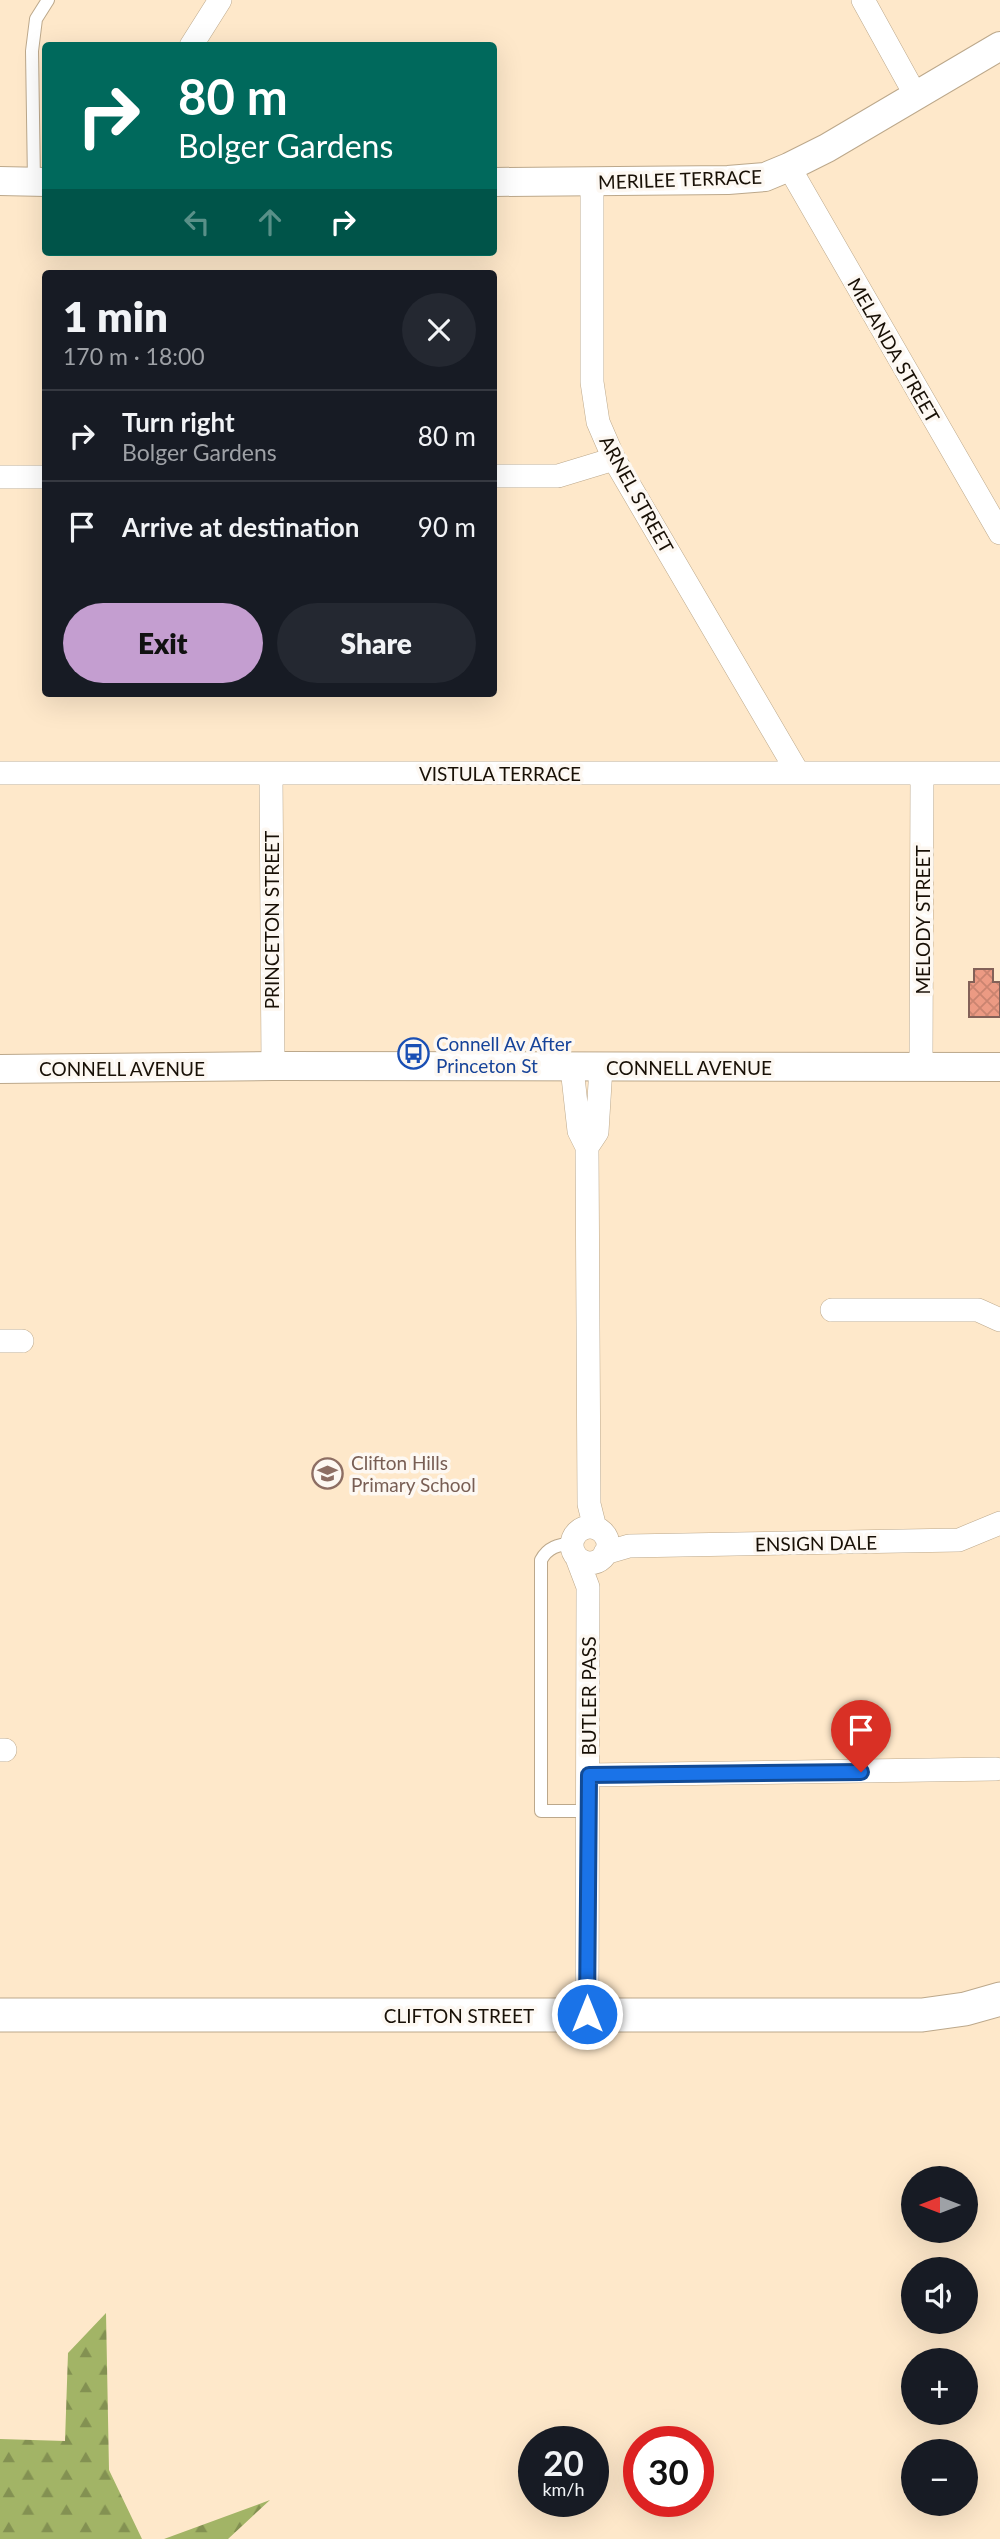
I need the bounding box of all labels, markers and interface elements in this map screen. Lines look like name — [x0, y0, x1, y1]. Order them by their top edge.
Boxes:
text: 80 m — [178, 67, 288, 125]
icon: right — [63, 70, 154, 161]
text: Bolger Gardens — [178, 126, 393, 165]
street label: MERILEE TERRACE — [598, 165, 762, 193]
icon: left — [178, 203, 216, 241]
icon: ahead — [251, 203, 289, 241]
icon: right — [324, 203, 362, 241]
street label: MELANDA STREET — [843, 273, 945, 427]
text: 1 min — [63, 291, 168, 341]
button: close — [402, 293, 476, 367]
text: 170 m · 18:00 — [63, 342, 205, 370]
text: Turn right — [122, 406, 235, 438]
icon: right — [63, 417, 101, 455]
text: 80 m — [418, 420, 476, 452]
street label: ARNEL STREET — [595, 431, 679, 557]
text: Bolger Gardens — [122, 438, 277, 466]
icon: arrive — [63, 508, 101, 546]
text: Arrive at destination — [122, 511, 359, 543]
text: 90 m — [418, 511, 476, 543]
button: Exit — [63, 603, 263, 683]
button: Share — [277, 603, 476, 683]
street label: VISTULA TERRACE — [419, 762, 581, 785]
street label: PRINCETON STREET — [260, 831, 283, 1009]
street label: MELODY STREET — [911, 845, 934, 995]
place label: Connell Av After Princeton St — [436, 1032, 572, 1077]
bus stop icon: Connell Av After Princeton St — [396, 1037, 430, 1071]
street label: CONNELL AVENUE — [606, 1056, 772, 1079]
street label: CONNELL AVENUE — [39, 1057, 205, 1080]
place label: Clifton Hills Primary School — [351, 1451, 476, 1496]
school or university icon: Clifton Hills Primary School — [311, 1456, 345, 1490]
street label: ENSIGN DALE — [755, 1530, 877, 1556]
street label: BUTLER PASS — [577, 1637, 600, 1755]
pin — [831, 1700, 891, 1772]
icon: arrive — [842, 1711, 880, 1749]
position arrow — [550, 1977, 624, 2051]
street label: CLIFTON STREET — [384, 2004, 534, 2027]
north arrow — [901, 2166, 978, 2244]
map controls — [901, 2166, 978, 2516]
button: sound — [901, 2257, 978, 2334]
button: + — [901, 2348, 978, 2425]
speed limit sign: 30 — [623, 2426, 714, 2517]
button: − — [901, 2439, 978, 2516]
text: 20 — [543, 2441, 584, 2483]
text: km/h — [542, 2478, 585, 2500]

